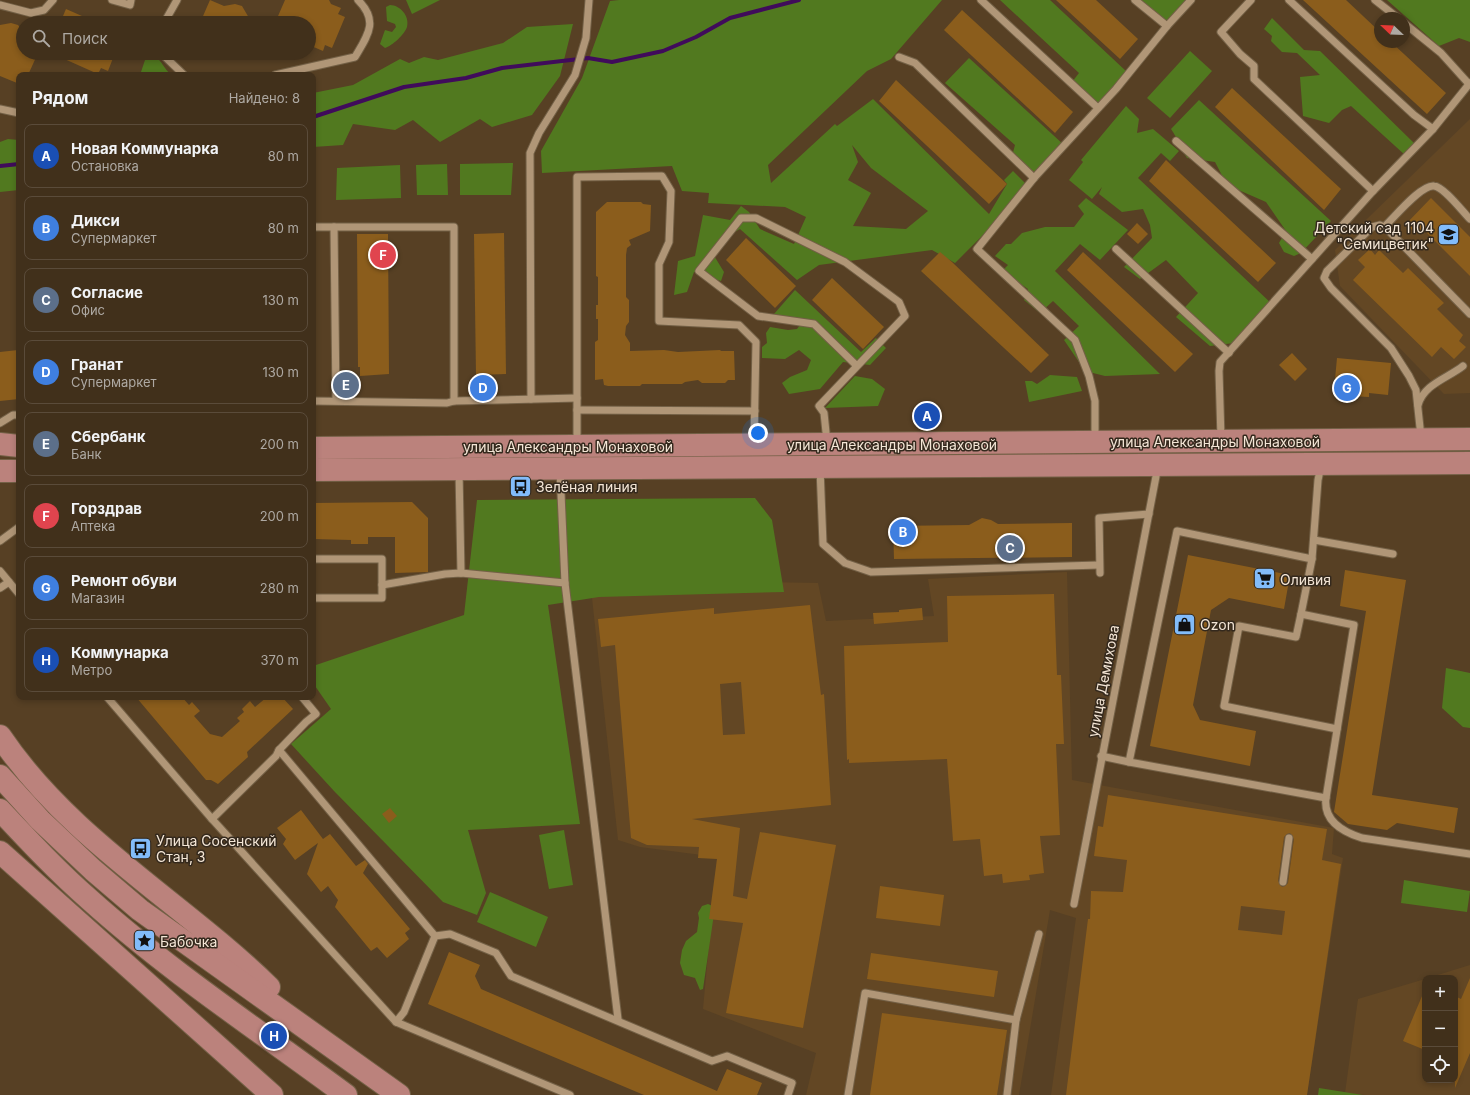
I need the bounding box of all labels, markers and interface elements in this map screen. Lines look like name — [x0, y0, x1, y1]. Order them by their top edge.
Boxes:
north arrow — [1374, 12, 1410, 48]
search box — [16, 16, 316, 60]
icon: search — [30, 27, 52, 49]
text: Поиск — [62, 29, 108, 48]
text: Рядом — [32, 88, 88, 108]
text: Найдено: 8 — [229, 90, 300, 106]
text: Новая Коммунарка — [71, 139, 219, 158]
text: A — [41, 148, 51, 164]
text: 80 m — [268, 148, 299, 164]
text: Остановка — [71, 158, 139, 174]
text: Дикси — [71, 211, 120, 230]
place label: Детский сад 1104 "Семицветик" — [1314, 219, 1434, 252]
text: B — [42, 220, 50, 236]
text: 80 m — [268, 220, 299, 236]
school or university icon: Детский сад 1104 "Семицветик" — [1436, 222, 1462, 248]
text: Супермаркет — [71, 230, 157, 246]
pin: F — [370, 240, 396, 270]
text: Согласие — [71, 283, 143, 302]
text: C — [41, 292, 51, 308]
text: 130 m — [262, 292, 299, 308]
text: Офис — [71, 302, 105, 318]
text: Гранат — [71, 355, 123, 374]
text: D — [41, 364, 51, 380]
text: 130 m — [262, 364, 299, 380]
pin: E — [333, 370, 359, 400]
pin: D — [470, 373, 496, 403]
pin: G — [1334, 373, 1360, 403]
text: Супермаркет — [71, 374, 157, 390]
pin: A — [914, 401, 940, 431]
your location — [748, 423, 768, 443]
text: Сбербанк — [71, 427, 146, 446]
street label: улица Александры Монаховой — [1110, 433, 1320, 450]
text: E — [42, 436, 50, 452]
text: 200 m — [260, 436, 299, 452]
street label: улица Александры Монаховой — [787, 436, 997, 453]
street label: улица Александры Монаховой — [463, 438, 673, 455]
text: Банк — [71, 446, 101, 462]
bus stop icon: Зелёная линия — [507, 473, 533, 499]
place label: Зелёная линия — [536, 478, 638, 495]
text: Горздрав — [71, 499, 142, 518]
text: F — [42, 508, 50, 524]
text: 200 m — [260, 508, 299, 524]
pin: B — [890, 517, 916, 547]
text: Аптека — [71, 518, 115, 534]
pin: C — [997, 533, 1023, 563]
supermarket icon: Оливия — [1252, 566, 1278, 592]
text: Ремонт обуви — [71, 571, 177, 590]
place label: Оливия — [1280, 571, 1331, 588]
text: G — [41, 580, 51, 596]
text: 280 m — [260, 580, 299, 596]
text: Магазин — [71, 590, 125, 606]
shop icon: Ozon — [1172, 611, 1198, 637]
place label: Ozon — [1200, 616, 1235, 633]
street label: улица Демихова — [1084, 623, 1122, 739]
text: Коммунарка — [71, 643, 169, 662]
text: H — [41, 652, 51, 668]
text: 370 m — [261, 652, 299, 668]
text: Метро — [71, 662, 112, 678]
place label: Улица Сосенский Стан, 3 — [156, 832, 277, 865]
bus stop icon: Улица Сосенский Стан, 3 — [127, 835, 153, 861]
place icon: Бабочка — [131, 928, 157, 954]
place label: Бабочка — [160, 933, 217, 950]
map controls — [1422, 975, 1458, 1083]
button: + — [1422, 975, 1458, 1011]
button: − — [1422, 1011, 1458, 1047]
pin: H — [261, 1021, 287, 1051]
button: locate — [1422, 1047, 1458, 1083]

